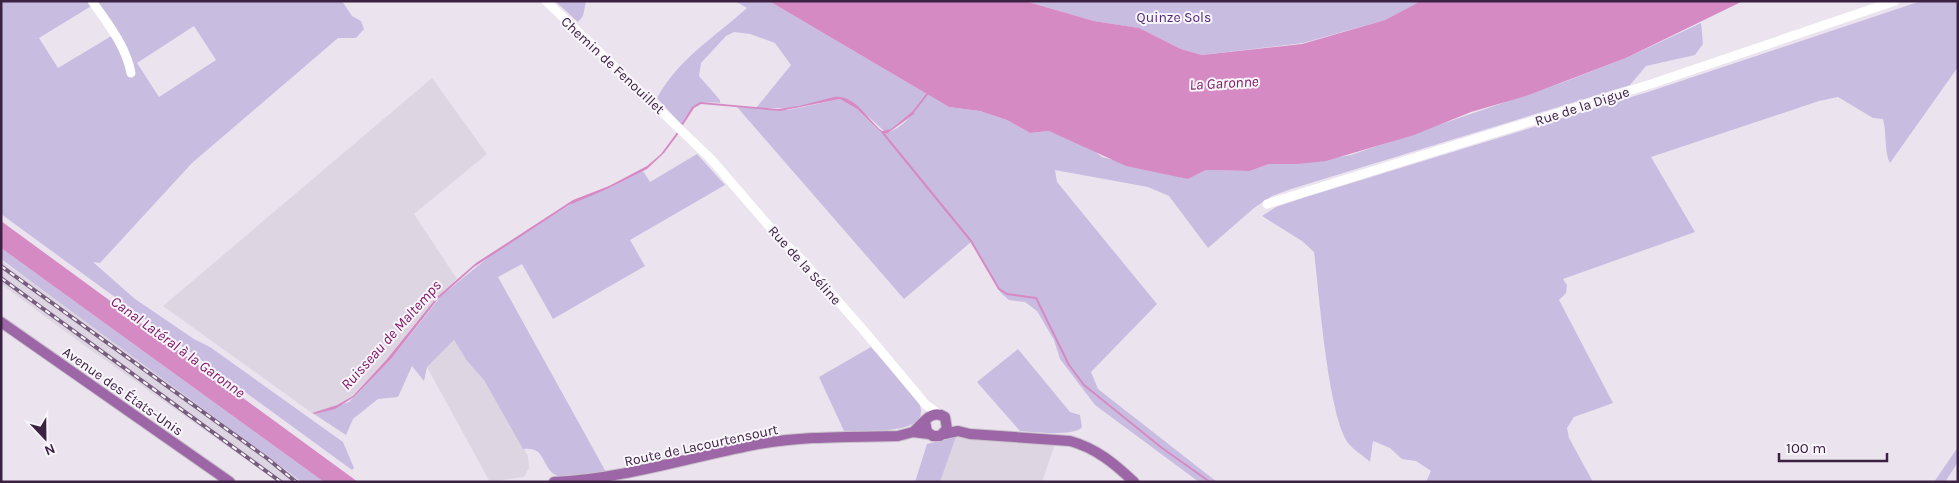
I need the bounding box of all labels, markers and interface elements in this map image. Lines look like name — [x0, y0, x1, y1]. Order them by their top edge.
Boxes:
park label: Quinze Sols — [1137, 9, 1211, 26]
street label: Chemin de Fenouillet — [557, 13, 668, 118]
water label: La Garonne — [1189, 72, 1259, 94]
street label: Rue de la Digue — [1533, 83, 1632, 130]
street label: Rue de la Séline — [765, 222, 845, 308]
water label: Ruisseau de Maltemps — [337, 276, 445, 394]
water label: Canal Latéral à la Garonne — [107, 292, 249, 402]
street label: Avenue des États-Unis — [59, 343, 187, 439]
north arrow — [20, 413, 70, 463]
street label: Route de Lacourtensourt — [623, 421, 779, 470]
scale bar — [1779, 430, 1886, 462]
text: 100 m — [1786, 439, 1826, 457]
text: N — [42, 440, 58, 459]

